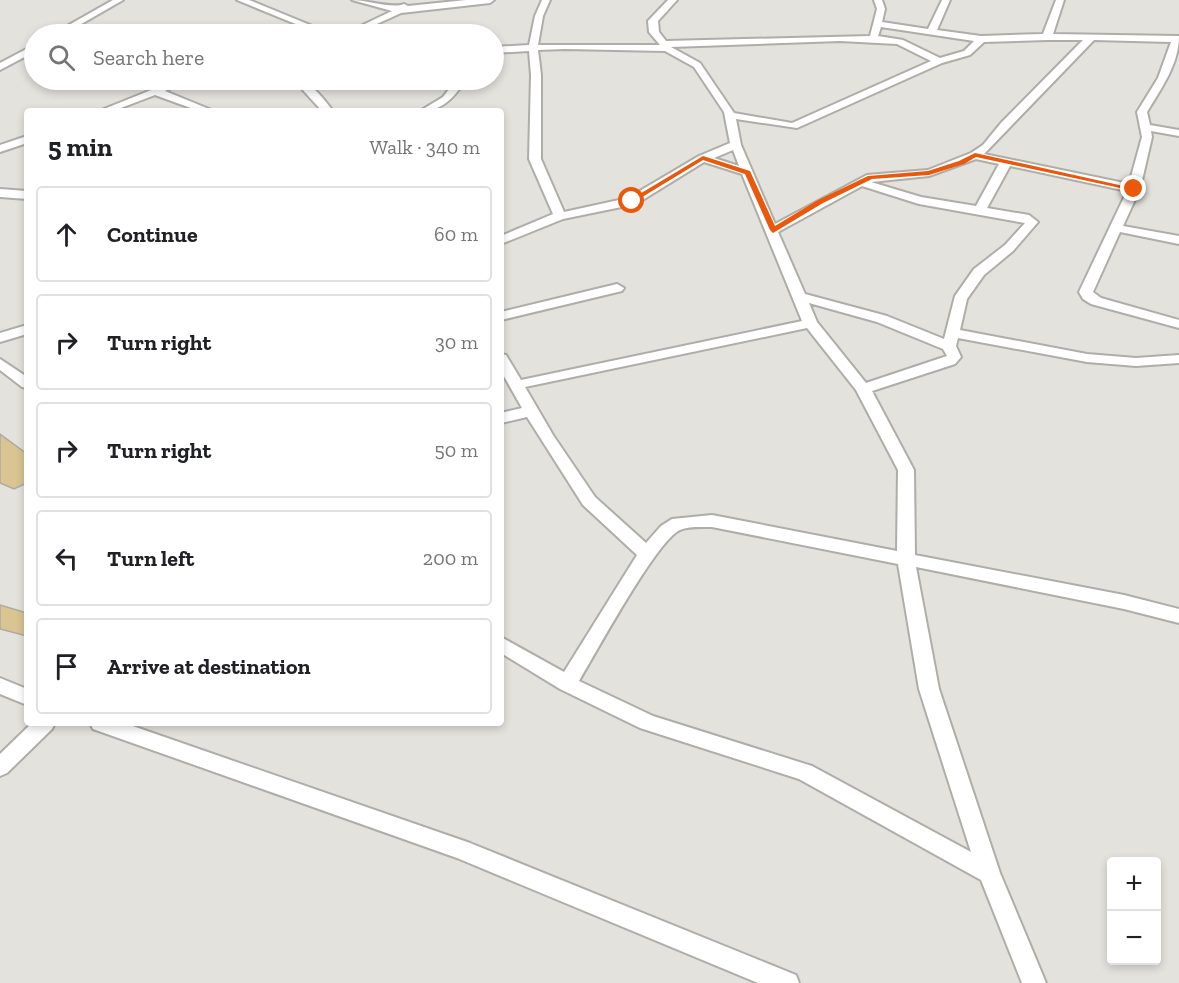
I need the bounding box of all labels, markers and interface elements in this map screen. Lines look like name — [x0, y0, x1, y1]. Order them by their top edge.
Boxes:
search box — [24, 24, 504, 90]
icon: search — [45, 41, 78, 74]
text: Search here — [93, 44, 204, 71]
text: 5 min — [48, 131, 112, 163]
text: Walk · 340 m — [369, 135, 480, 159]
route end — [1120, 175, 1146, 201]
route start — [618, 187, 644, 213]
icon: ahead — [50, 218, 83, 251]
text: Continue — [107, 221, 198, 248]
text: 60 m — [434, 222, 478, 246]
icon: right — [50, 326, 83, 359]
text: Turn right — [107, 329, 211, 356]
text: 30 m — [435, 330, 478, 354]
icon: right — [50, 434, 83, 467]
text: Turn right — [107, 437, 211, 464]
text: 50 m — [434, 438, 478, 462]
icon: left — [50, 542, 83, 575]
text: Turn left — [107, 545, 194, 572]
text: 200 m — [423, 546, 478, 570]
icon: arrive — [50, 650, 83, 683]
text: Arrive at destination — [107, 653, 310, 680]
map controls — [1107, 857, 1161, 965]
button: + — [1107, 857, 1161, 911]
button: − — [1107, 911, 1161, 965]

